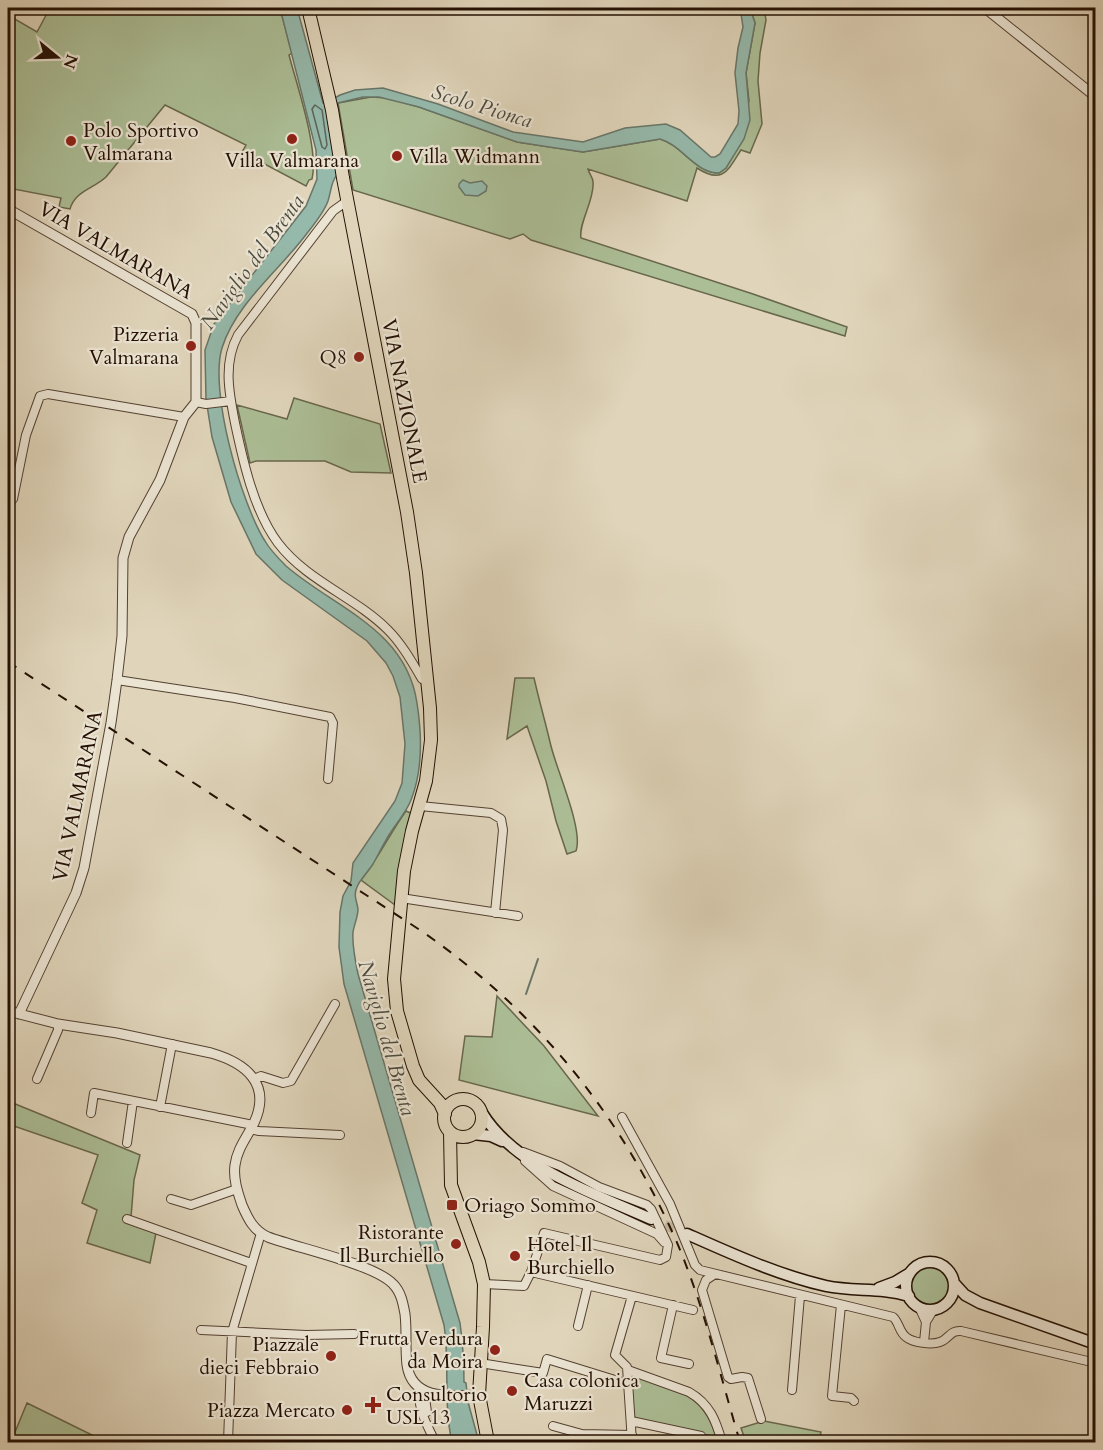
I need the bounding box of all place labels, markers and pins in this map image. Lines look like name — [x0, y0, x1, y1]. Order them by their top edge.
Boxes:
place label: Polo Sportivo Valmarana — [83, 117, 199, 167]
marker: Villa Valmarana — [285, 132, 299, 146]
marker: Polo Sportivo Valmarana — [64, 134, 78, 148]
place label: Villa Widmann — [409, 143, 541, 170]
place label: Villa Valmarana — [225, 147, 360, 174]
marker: Villa Widmann — [390, 149, 404, 163]
place label: Pizzeria Valmarana — [89, 321, 179, 371]
marker: Pizzeria Valmarana — [184, 339, 198, 353]
place label: Q8 — [320, 344, 347, 371]
marker: Q8 — [352, 350, 366, 364]
place label: Oriago Sommo — [464, 1192, 596, 1219]
marker: Oriago Sommo — [445, 1198, 459, 1212]
place label: Ristorante Il Burchiello — [339, 1219, 444, 1269]
place label: Hotel Il Burchiello — [527, 1231, 615, 1281]
marker: Ristorante Il Burchiello — [449, 1237, 463, 1251]
marker: Hotel Il Burchiello — [508, 1249, 522, 1263]
place label: Frutta Verdura da Moira — [358, 1325, 483, 1375]
place label: Piazzale dieci Febbraio — [199, 1331, 319, 1381]
marker: Frutta Verdura da Moira — [488, 1343, 502, 1357]
marker: Piazzale dieci Febbraio — [324, 1349, 338, 1363]
place label: Casa colonica Maruzzi — [524, 1367, 640, 1417]
place label: Consultorio USL 13 — [386, 1381, 487, 1431]
marker: Casa colonica Maruzzi — [505, 1384, 519, 1398]
marker: Consultorio USL 13 — [364, 1396, 382, 1414]
place label: Piazza Mercato — [207, 1397, 335, 1424]
marker: Piazza Mercato — [340, 1403, 354, 1417]

